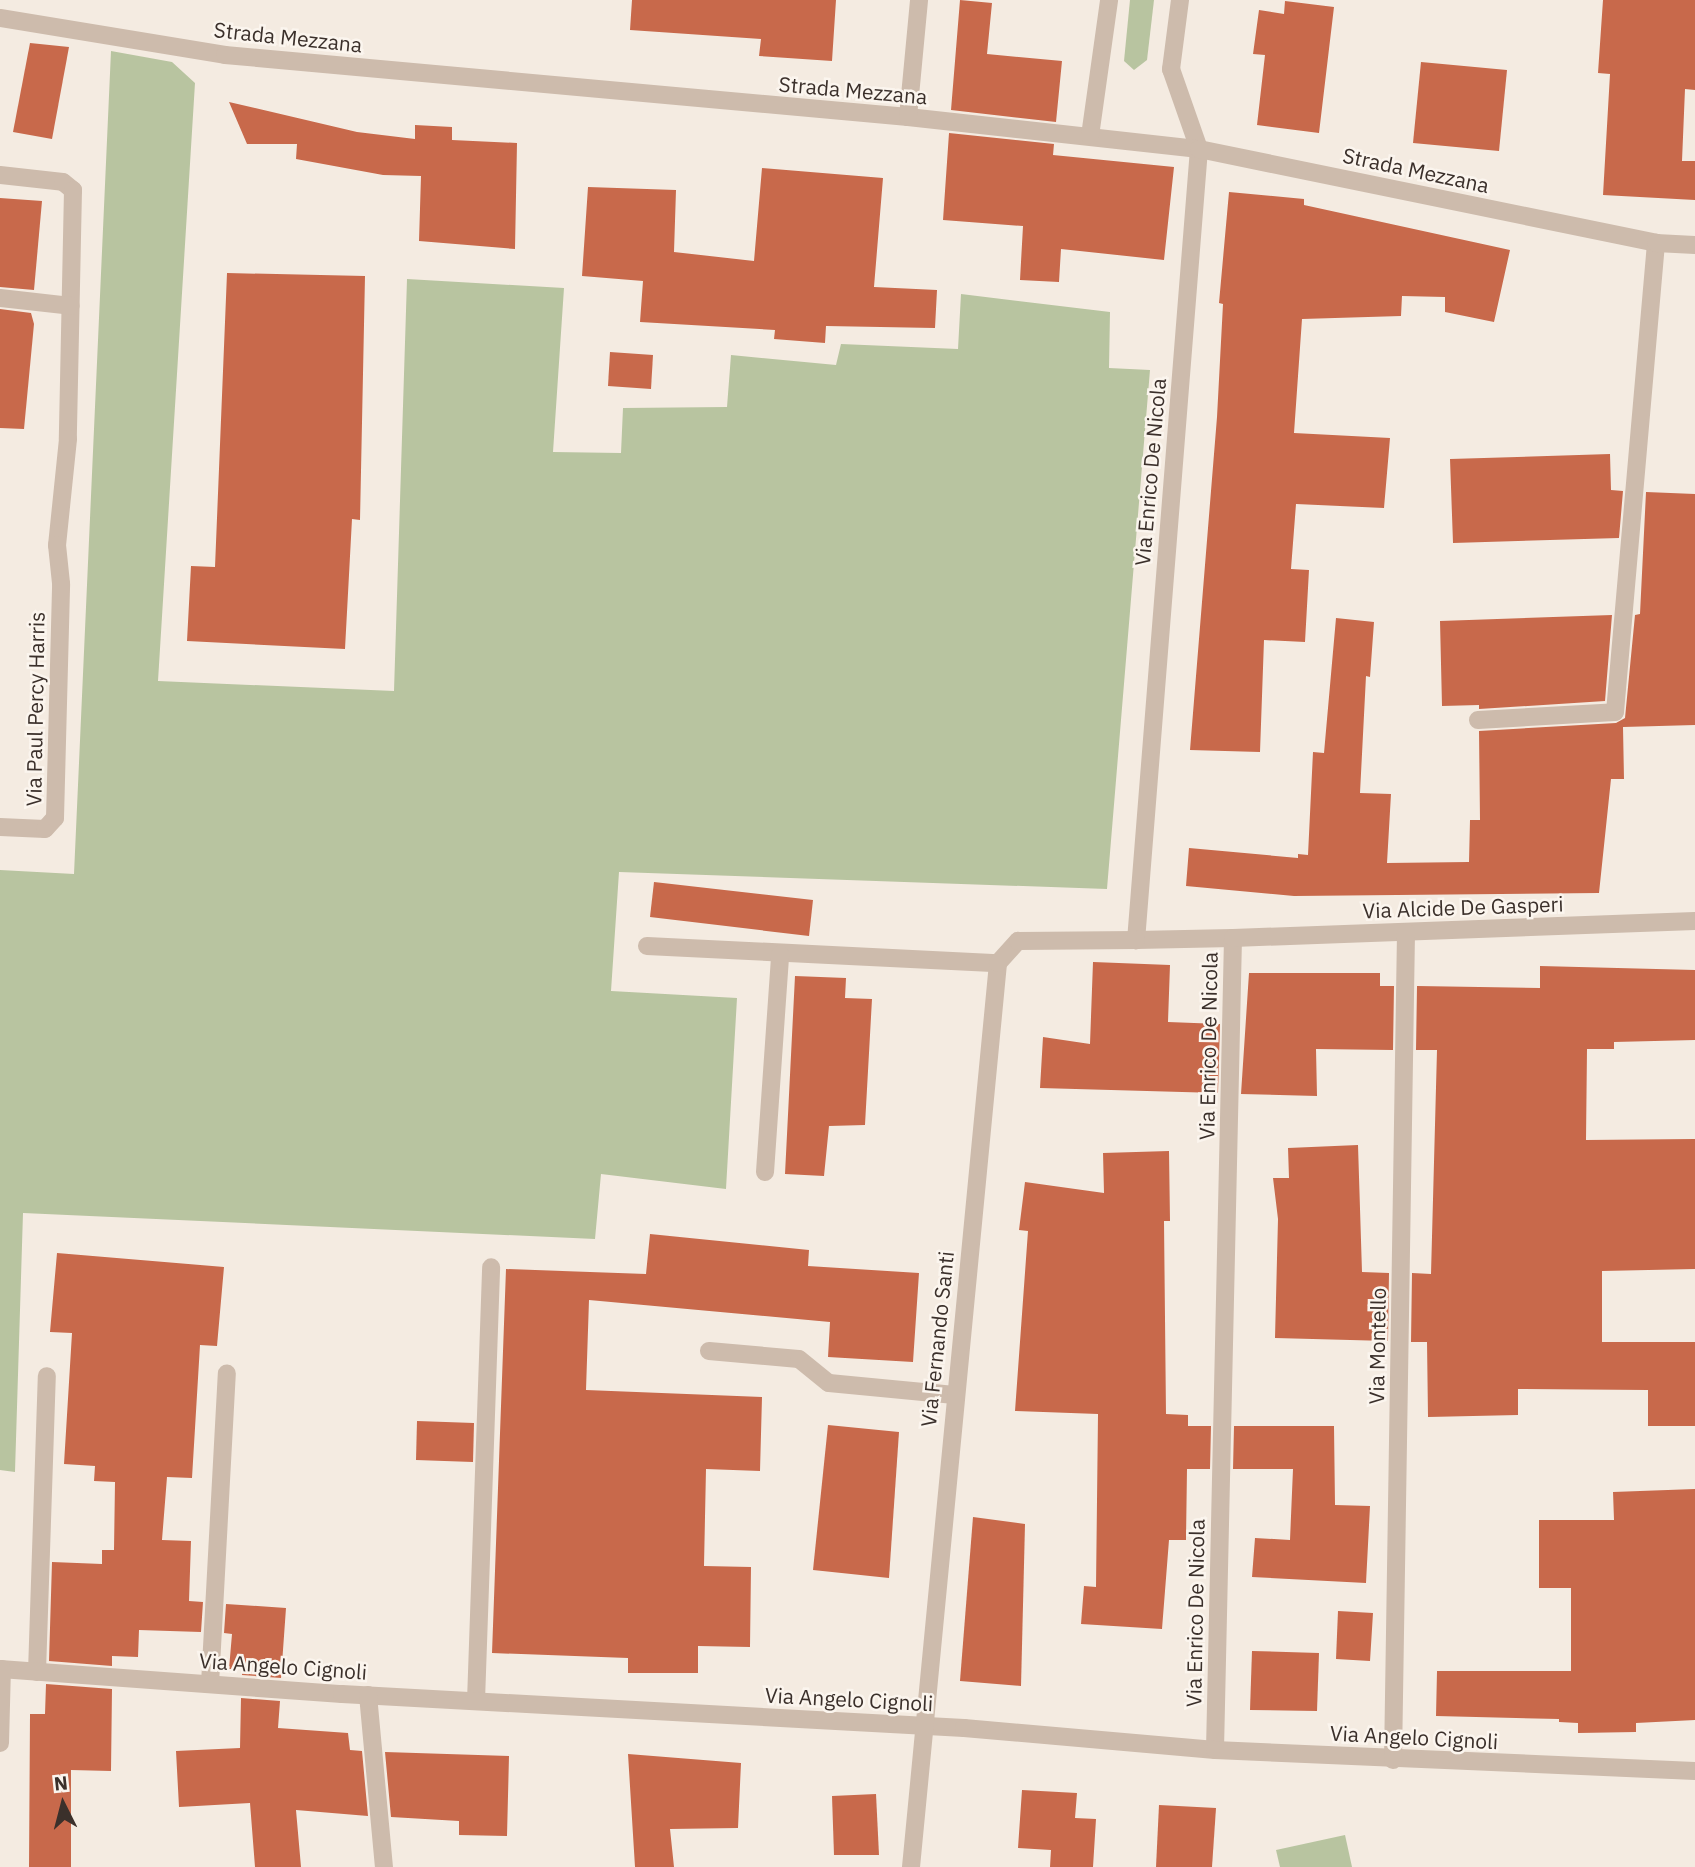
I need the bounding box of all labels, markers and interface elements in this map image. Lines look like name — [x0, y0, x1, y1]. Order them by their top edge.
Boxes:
street label: Strada Mezzana — [213, 17, 363, 57]
street label: Strada Mezzana — [778, 71, 928, 109]
street label: Strada Mezzana — [1340, 142, 1492, 198]
street label: Via Enrico De Nicola — [1129, 377, 1171, 567]
street label: Via Paul Percy Harris — [21, 611, 49, 807]
street label: Via Alcide De Gasperi — [1362, 891, 1564, 923]
street label: Via Enrico De Nicola — [1194, 952, 1222, 1140]
street label: Via Fernando Santi — [915, 1250, 959, 1428]
street label: Via Montello — [1363, 1287, 1391, 1405]
street label: Via Enrico De Nicola — [1181, 1519, 1209, 1707]
street label: Via Angelo Cignoli — [198, 1648, 368, 1684]
street label: Via Angelo Cignoli — [764, 1682, 934, 1716]
street label: Via Angelo Cignoli — [1329, 1720, 1499, 1754]
north arrow — [28, 1769, 98, 1839]
text: N — [53, 1770, 69, 1796]

